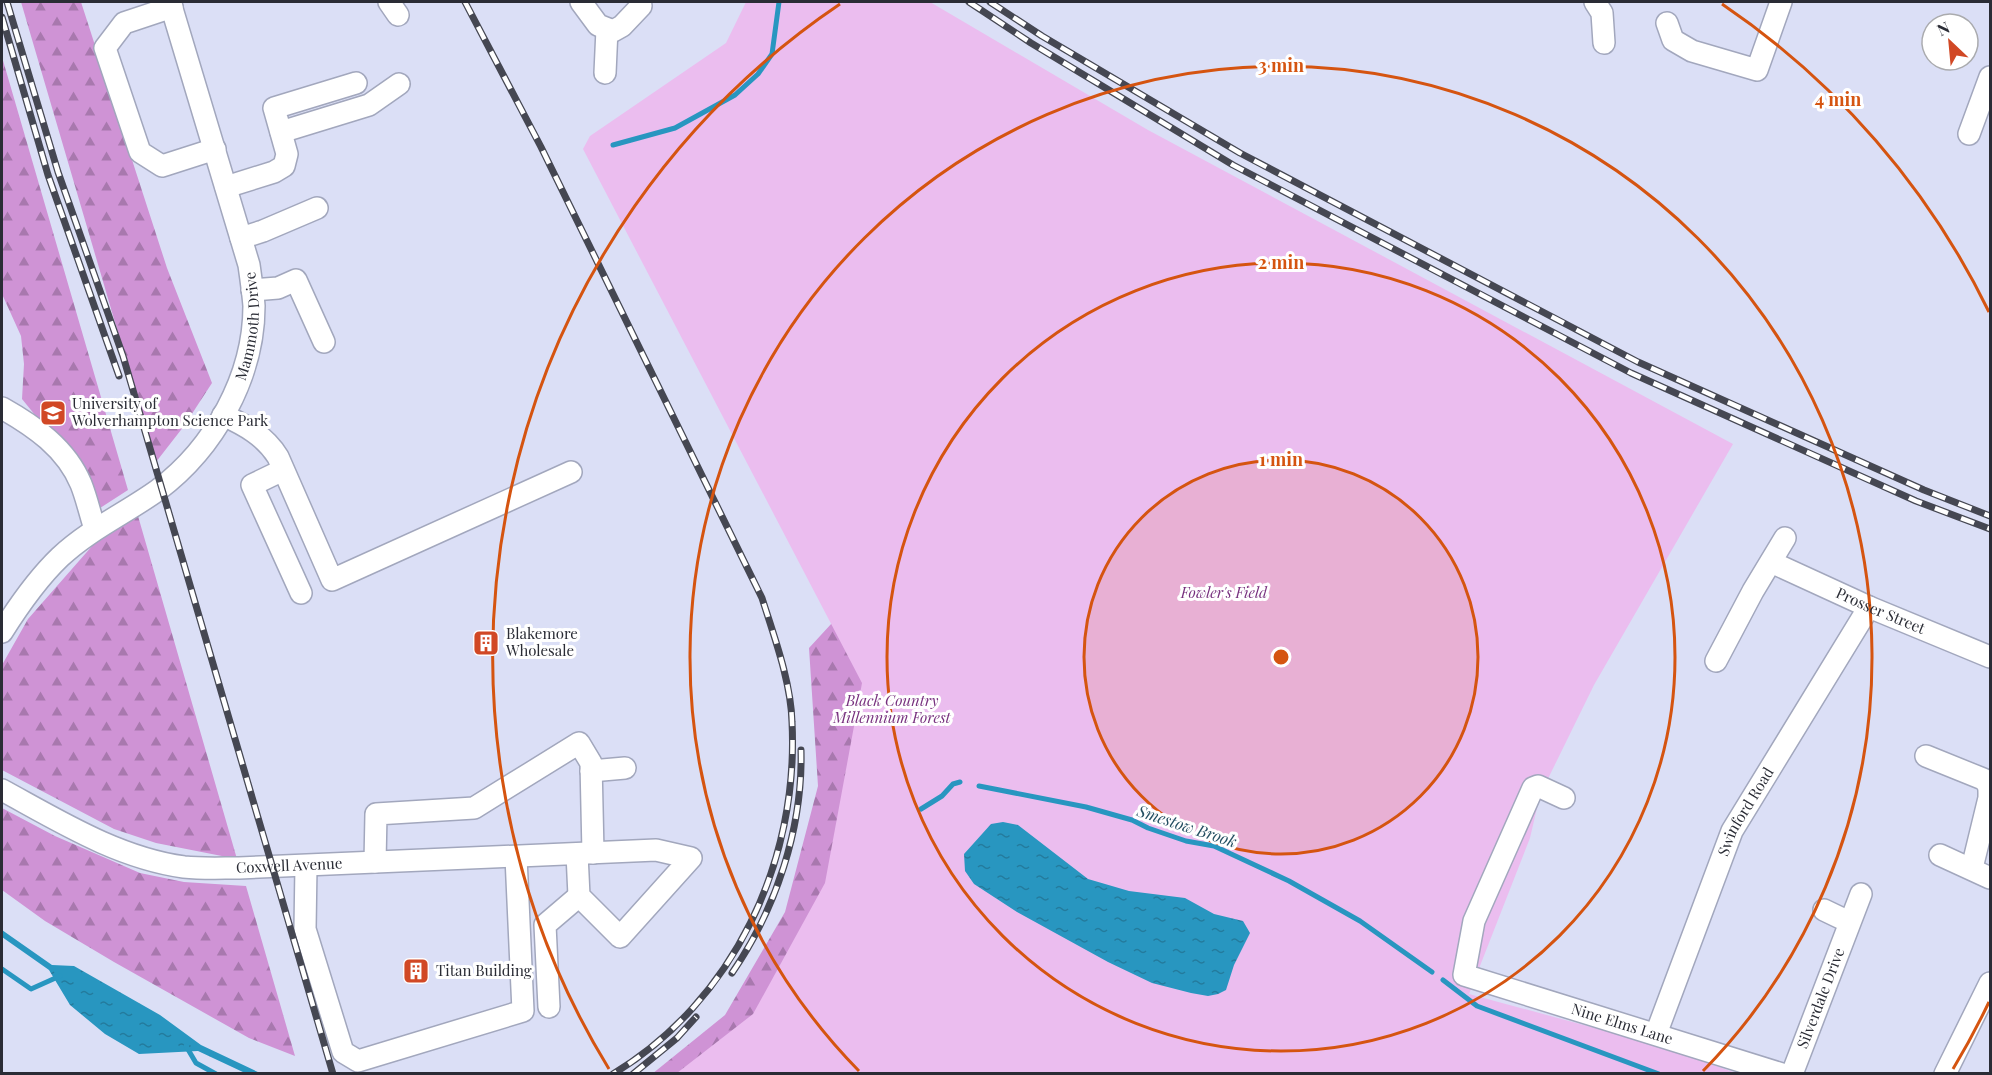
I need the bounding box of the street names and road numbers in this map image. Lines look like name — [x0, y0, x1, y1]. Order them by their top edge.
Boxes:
street label: Mammoth Drive — [230, 271, 263, 383]
street label: Prosser Street — [1833, 582, 1929, 638]
street label: Swinford Road — [1712, 763, 1778, 859]
street label: Coxwell Avenue — [235, 853, 343, 877]
street label: Silverdale Drive — [1792, 945, 1848, 1051]
street label: Nine Elms Lane — [1569, 998, 1676, 1048]

